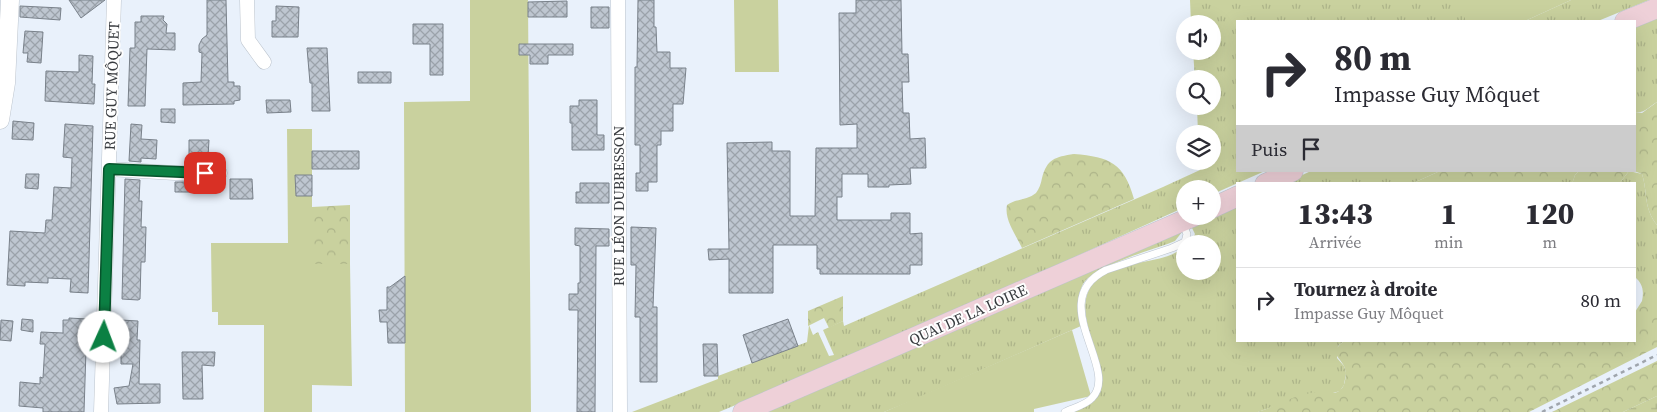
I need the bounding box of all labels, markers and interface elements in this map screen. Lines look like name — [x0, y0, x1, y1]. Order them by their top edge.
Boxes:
map controls — [1176, 15, 1221, 280]
button: sound — [1176, 15, 1221, 60]
street label: RUE GUY MÔQUET — [99, 21, 124, 151]
text: 80 m — [1334, 34, 1411, 82]
icon: right — [1251, 40, 1316, 105]
button: search — [1176, 70, 1221, 115]
text: Impasse Guy Môquet — [1334, 79, 1540, 109]
button: layers — [1176, 125, 1221, 170]
street label: RUE LÉON DUBRESSON — [608, 126, 629, 286]
icon: arrive — [1297, 135, 1325, 163]
text: Puis — [1251, 136, 1287, 162]
pin — [184, 152, 226, 194]
icon: arrive — [191, 159, 219, 187]
button: + — [1176, 180, 1221, 225]
text: 13:43 — [1298, 193, 1373, 234]
text: 1 — [1440, 193, 1457, 234]
text: 120 — [1525, 193, 1574, 234]
text: Arrivée — [1309, 231, 1362, 253]
text: min — [1434, 231, 1463, 253]
text: m — [1542, 231, 1557, 253]
button: − — [1176, 235, 1221, 280]
text: Tournez à droite — [1294, 276, 1437, 302]
street label: QUAI DE LA LOIRE — [905, 279, 1030, 350]
icon: right — [1251, 286, 1279, 314]
text: 80 m — [1580, 287, 1621, 313]
text: Impasse Guy Môquet — [1294, 302, 1444, 324]
position arrow — [77, 310, 129, 362]

